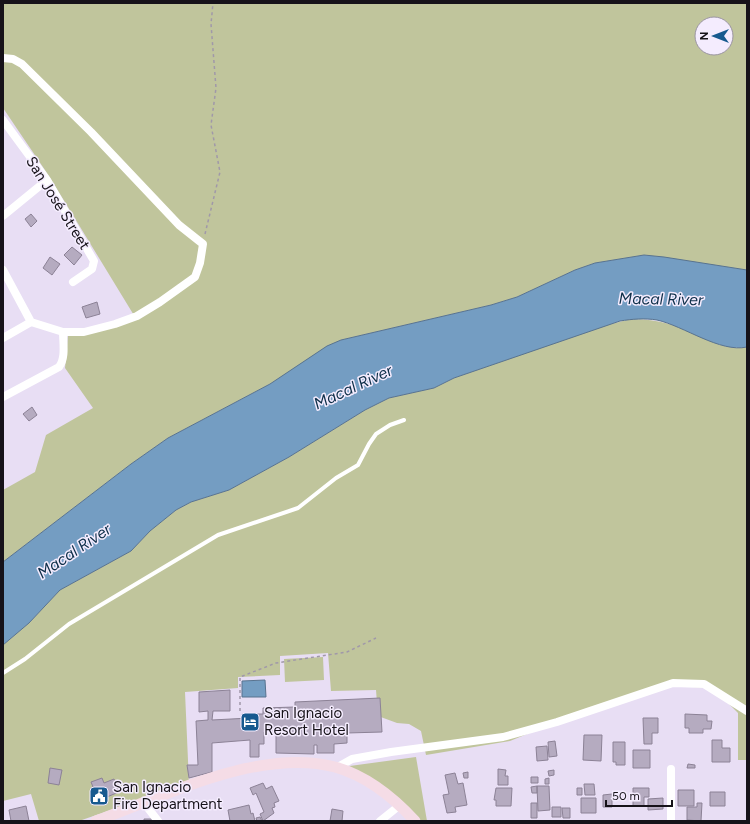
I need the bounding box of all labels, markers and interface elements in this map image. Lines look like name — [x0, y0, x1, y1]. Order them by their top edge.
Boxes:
north arrow — [694, 16, 734, 56]
text: N — [698, 32, 711, 40]
street label: San José Street — [22, 153, 94, 253]
water label: Macal River — [619, 289, 704, 309]
water label: Macal River — [311, 360, 396, 413]
water label: Macal River — [34, 519, 115, 583]
place label: San Ignacio Resort Hotel — [264, 704, 349, 739]
hotel icon: San Ignacio Resort Hotel — [239, 711, 261, 733]
place label: San Ignacio Fire Department — [113, 778, 223, 813]
scale bar — [606, 782, 672, 808]
public building icon: San Ignacio Fire Department — [88, 785, 110, 807]
text: 50 m — [612, 789, 640, 803]

